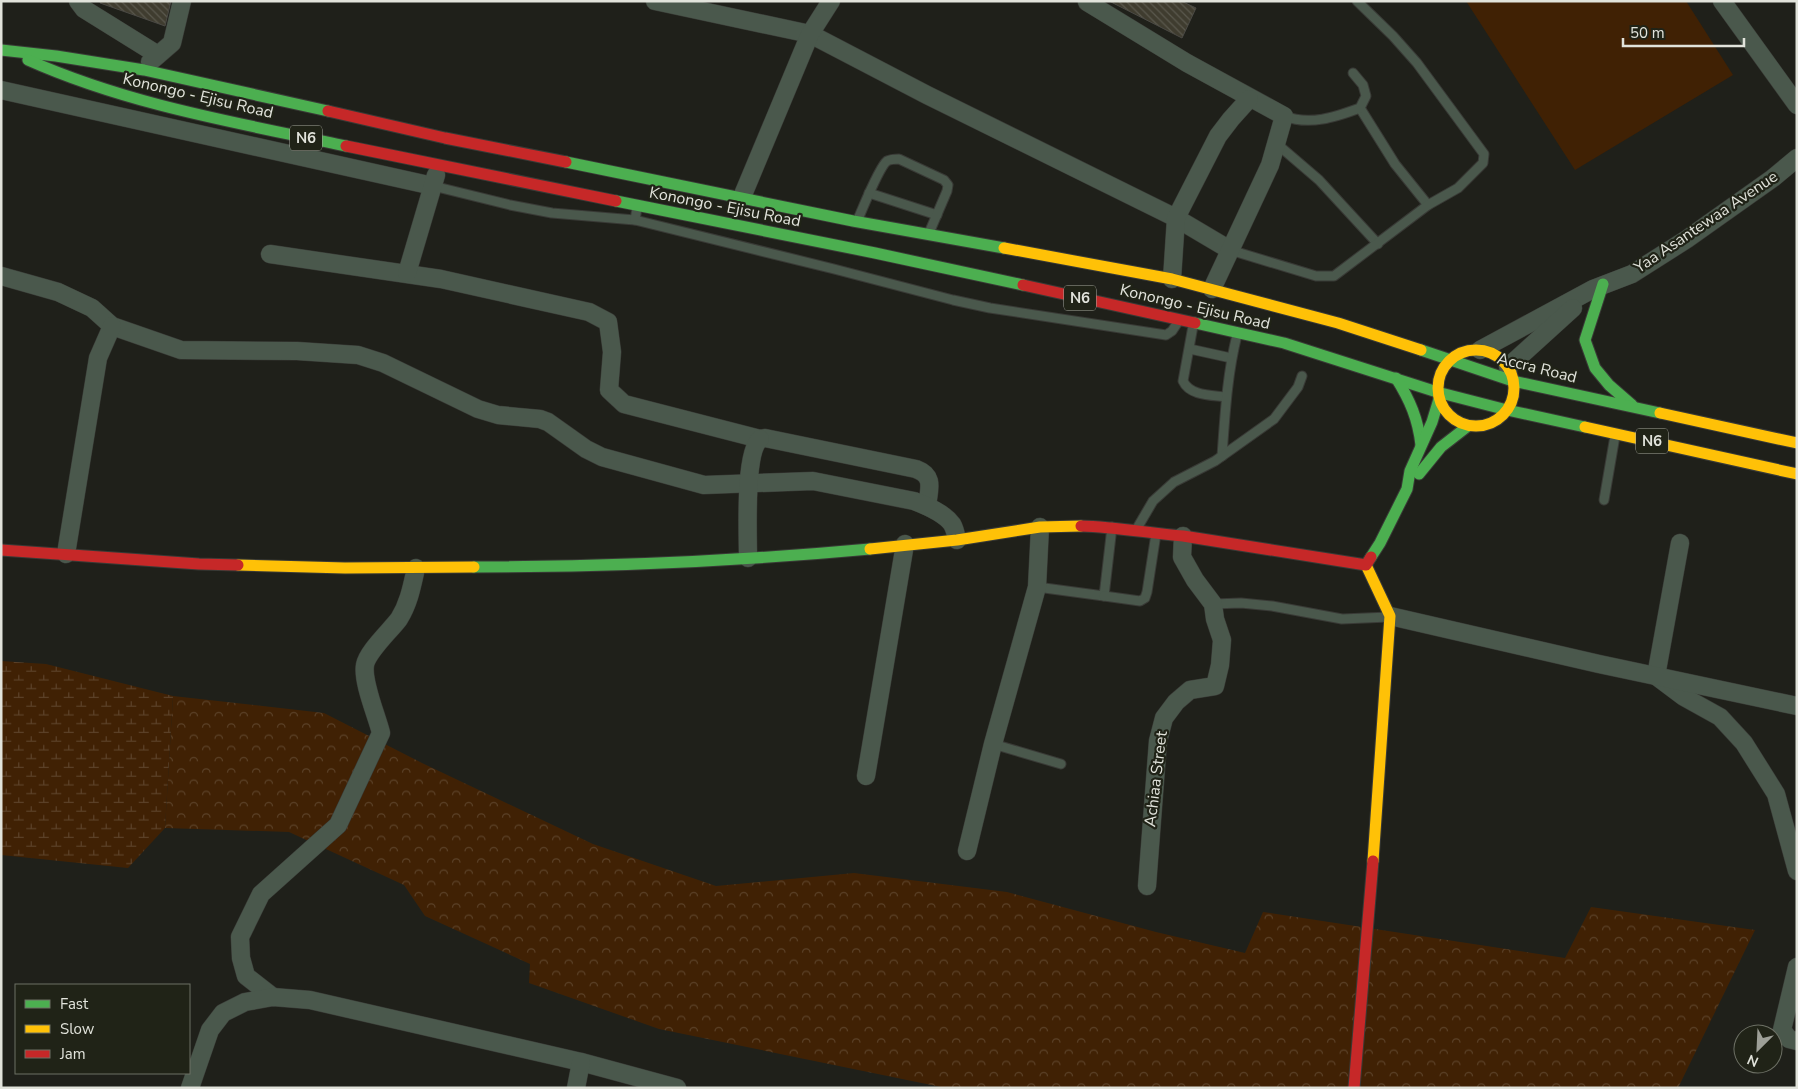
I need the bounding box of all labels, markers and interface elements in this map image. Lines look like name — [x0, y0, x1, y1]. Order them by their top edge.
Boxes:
scale bar — [1623, 15, 1744, 47]
text: 50 m — [1630, 23, 1665, 43]
street label: Konongo - Ejisu Road — [121, 68, 275, 124]
road number: N6 — [290, 126, 322, 150]
street label: Yaa Asantewaa Avenue — [1629, 166, 1782, 279]
street label: Konongo - Ejisu Road — [647, 182, 803, 232]
street label: Konongo - Ejisu Road — [1118, 279, 1272, 335]
road number: N6 — [1064, 286, 1096, 310]
street label: Accra Road — [1495, 347, 1579, 389]
road number: N6 — [1636, 428, 1668, 454]
street label: Achiaa Street — [1139, 729, 1173, 828]
legend — [15, 984, 190, 1074]
text: Fast — [60, 994, 89, 1014]
text: Slow — [60, 1019, 95, 1039]
north arrow — [1733, 1024, 1783, 1074]
text: Jam — [59, 1044, 86, 1064]
text: N — [1744, 1050, 1762, 1071]

